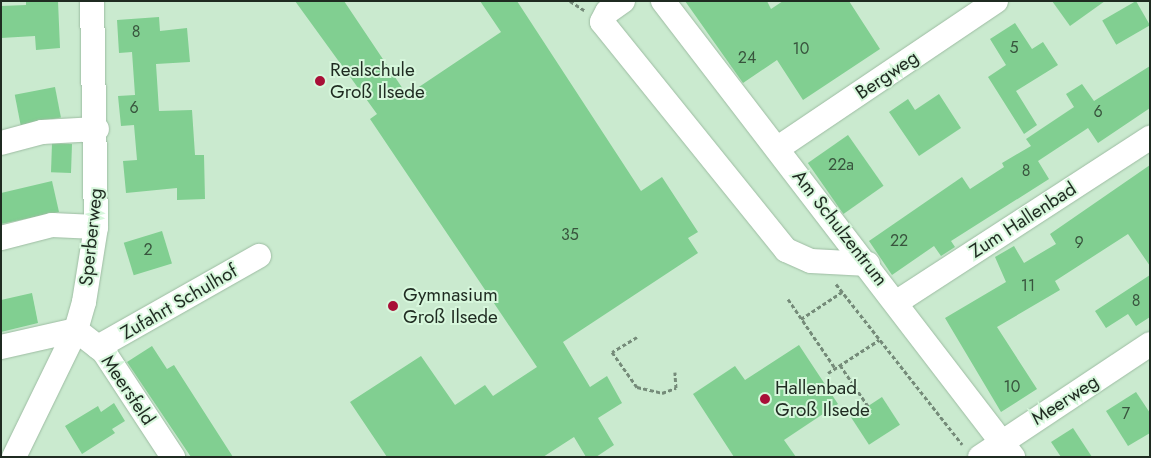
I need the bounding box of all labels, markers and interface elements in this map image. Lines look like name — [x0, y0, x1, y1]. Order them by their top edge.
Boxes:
house number: 8 — [132, 22, 140, 42]
house number: 5 — [1009, 38, 1019, 58]
house number: 10 — [793, 39, 809, 59]
street label: Bergweg — [851, 46, 923, 104]
house number: 24 — [738, 48, 756, 68]
place label: Realschule Groß Ilsede — [330, 59, 425, 103]
marker: Realschule Groß Ilsede — [314, 75, 326, 87]
house number: 6 — [129, 98, 139, 118]
house number: 6 — [1093, 102, 1103, 122]
house number: 22a — [828, 155, 854, 175]
house number: 8 — [1022, 161, 1030, 181]
street label: Am Schulzentrum — [788, 165, 892, 291]
street label: Zum Hallenbad — [966, 177, 1080, 263]
street label: Sperberweg — [75, 187, 107, 287]
house number: 35 — [561, 225, 579, 245]
house number: 22 — [890, 231, 908, 251]
house number: 9 — [1074, 233, 1084, 253]
house number: 2 — [143, 240, 153, 260]
street label: Zufahrt Schulhof — [117, 259, 241, 345]
house number: 11 — [1021, 276, 1035, 296]
place label: Gymnasium Groß Ilsede — [403, 284, 498, 328]
house number: 8 — [1132, 291, 1140, 311]
marker: Gymnasium Groß Ilsede — [387, 300, 399, 312]
street label: Meersfeld — [96, 351, 160, 429]
street label: Meerweg — [1027, 370, 1103, 430]
place label: Hallenbad Groß Ilsede — [775, 377, 870, 421]
house number: 10 — [1004, 377, 1020, 397]
marker: Hallenbad Groß Ilsede — [759, 393, 771, 405]
house number: 7 — [1122, 404, 1130, 424]

